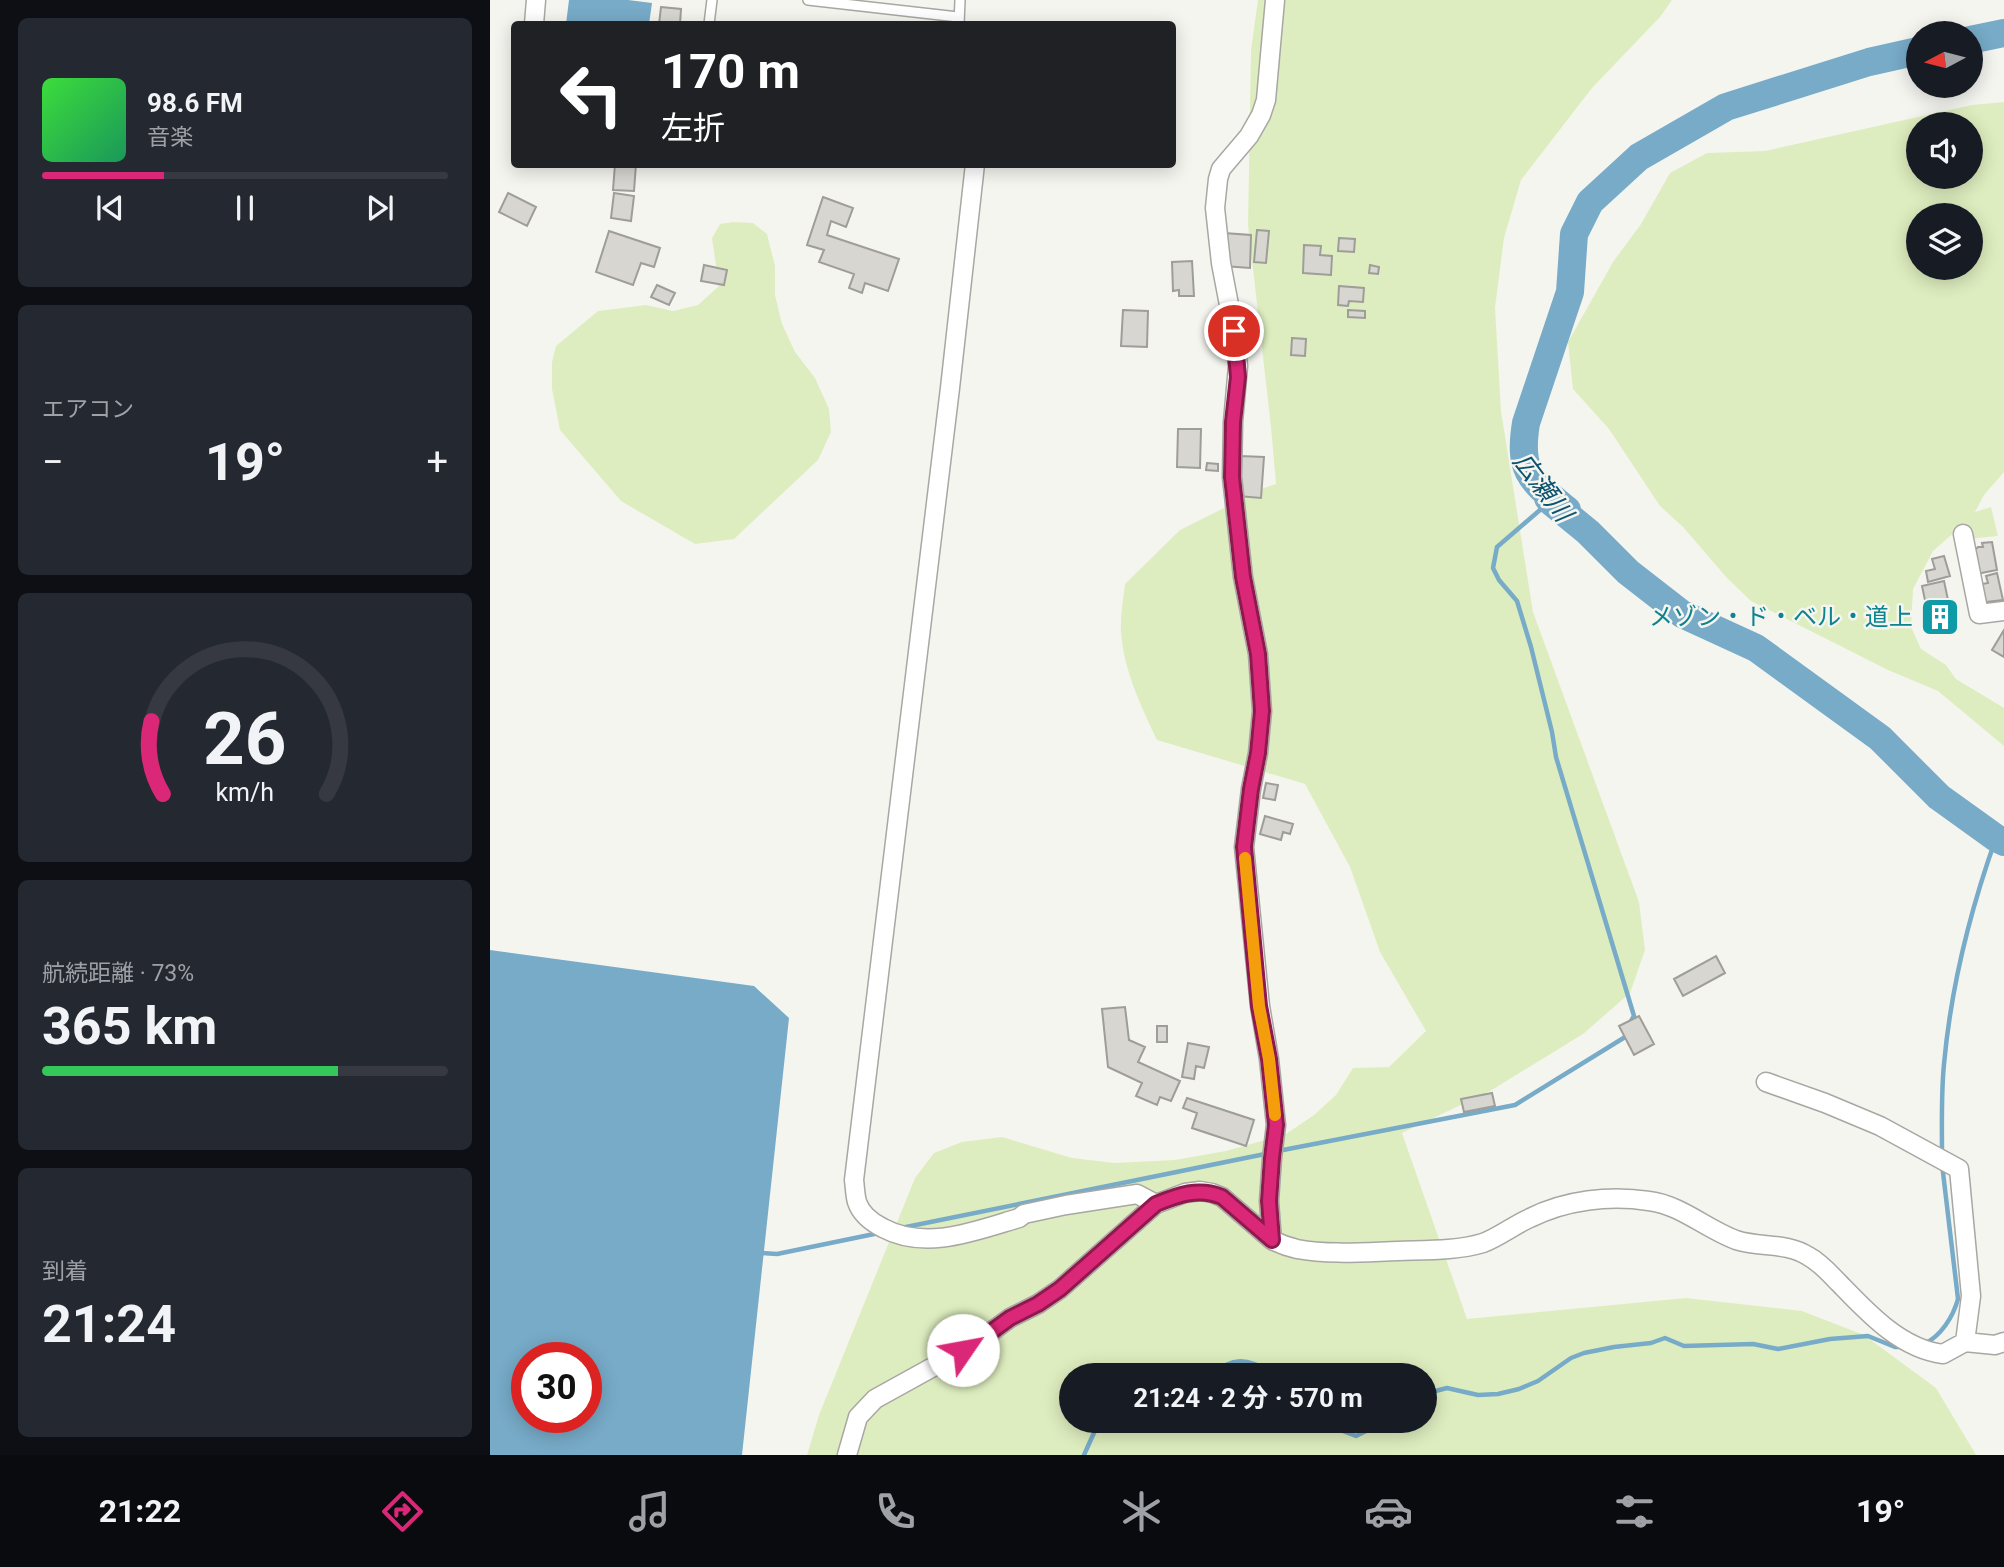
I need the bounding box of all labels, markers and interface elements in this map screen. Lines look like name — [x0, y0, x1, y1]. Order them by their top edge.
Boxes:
north arrow — [1906, 21, 1983, 98]
map controls — [1906, 21, 1983, 280]
text: 170 m — [661, 43, 800, 100]
icon: left — [546, 49, 637, 140]
text: 98.6 FM — [147, 88, 243, 118]
text: 左折 — [661, 109, 725, 147]
button: sound — [1906, 112, 1983, 189]
text: 音楽 — [147, 124, 193, 151]
icon: previous — [91, 189, 129, 227]
icon: pause — [226, 189, 264, 227]
icon: next — [361, 189, 399, 227]
button: layers — [1906, 203, 1983, 280]
pin — [1204, 301, 1264, 361]
icon: arrive — [1215, 312, 1253, 350]
text: エアコン — [42, 396, 134, 423]
text: 19° — [205, 432, 285, 493]
text: − — [42, 440, 64, 484]
text: + — [426, 440, 448, 484]
water label: 広瀬川 — [1508, 447, 1580, 530]
building icon: メゾン・ド・ベル・道上 — [1919, 596, 1961, 638]
place label: メゾン・ド・ベル・道上 — [1649, 603, 1913, 631]
text: 26 — [203, 696, 287, 782]
text: km/h — [216, 777, 274, 806]
text: 航続距離 · 73% — [42, 960, 194, 987]
text: 365 km — [42, 996, 217, 1057]
text: 到着 — [42, 1258, 88, 1285]
text: 21:24 — [42, 1294, 176, 1355]
position arrow — [926, 1313, 1000, 1387]
speed limit sign: 30 — [511, 1342, 602, 1433]
text: 21:24 · 2 分 · 570 m — [1133, 1383, 1363, 1413]
icon: directions — [378, 1487, 427, 1536]
icon: music — [625, 1487, 674, 1536]
icon: phone — [871, 1487, 920, 1536]
icon: climate — [1117, 1487, 1166, 1536]
icon: car — [1364, 1487, 1413, 1536]
icon: filters — [1610, 1487, 1659, 1536]
text: 21:22 — [99, 1492, 181, 1530]
text: 19° — [1856, 1492, 1905, 1530]

